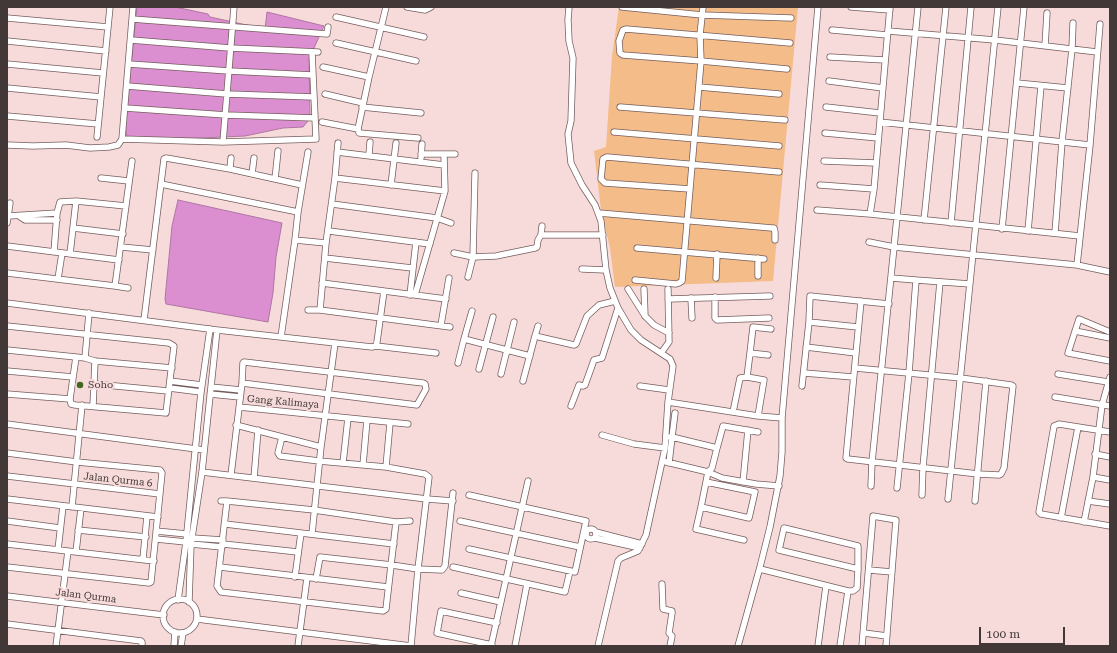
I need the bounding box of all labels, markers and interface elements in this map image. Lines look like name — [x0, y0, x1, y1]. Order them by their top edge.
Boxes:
place label: Soho — [88, 379, 113, 391]
marker: Soho — [75, 380, 85, 390]
street label: Gang Kalimaya — [246, 393, 320, 411]
street label: Jalan Qurma 6 — [83, 470, 153, 490]
street label: Jalan Qurma — [55, 586, 117, 606]
scale bar — [981, 619, 1067, 645]
text: 100 m — [986, 627, 1020, 641]

